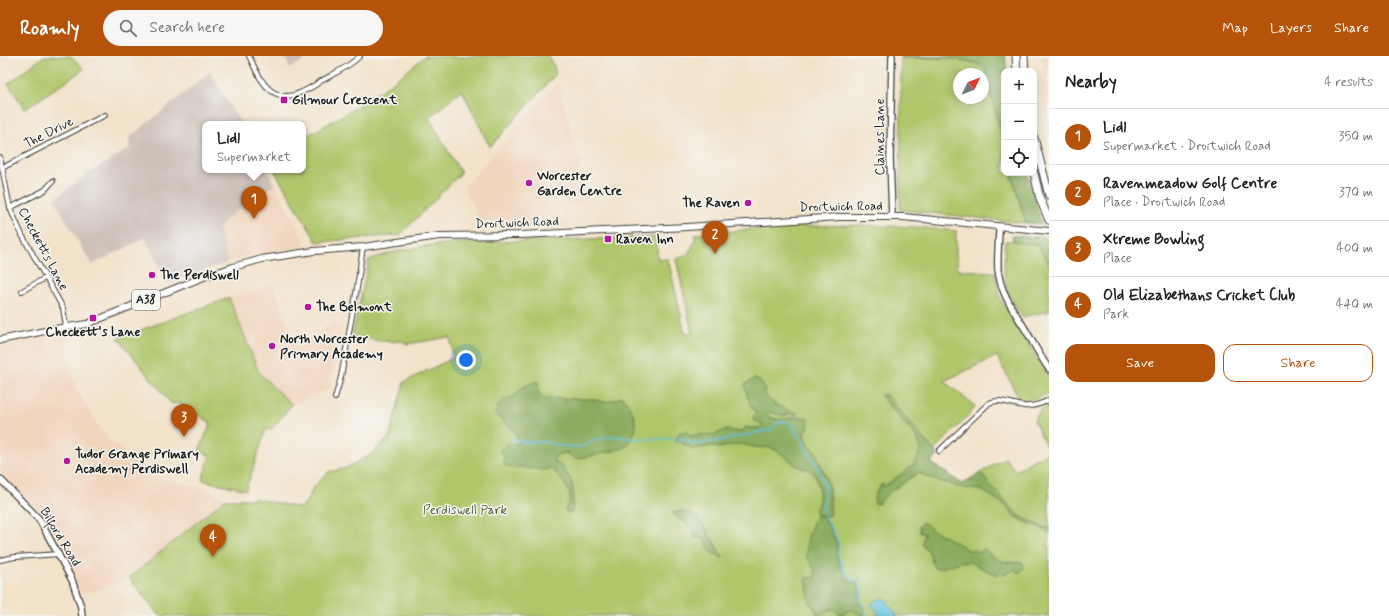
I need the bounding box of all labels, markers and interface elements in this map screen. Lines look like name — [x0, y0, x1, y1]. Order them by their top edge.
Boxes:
search box — [103, 10, 383, 46]
text: Roamly — [20, 16, 79, 41]
icon: search — [117, 17, 139, 39]
text: Search here — [149, 18, 225, 38]
text: Map — [1222, 19, 1248, 37]
text: Layers — [1270, 19, 1312, 37]
text: Share — [1334, 19, 1369, 37]
north arrow — [953, 68, 989, 104]
map controls — [1001, 68, 1037, 176]
button: + — [1001, 68, 1037, 104]
text: Nearby — [1065, 71, 1117, 93]
text: 4 results — [1324, 74, 1373, 91]
place label: Gilmour Crescent — [292, 92, 397, 109]
marker: Gilmour Crescent — [279, 95, 289, 105]
street label: Claines Lane — [872, 98, 889, 176]
button: − — [1001, 104, 1037, 140]
street label: The Drive — [21, 113, 77, 153]
text: Lidl — [1103, 118, 1126, 138]
popup — [202, 121, 306, 173]
text: 1 — [1075, 128, 1081, 145]
text: 350 m — [1339, 128, 1373, 145]
text: Lidl — [217, 129, 240, 149]
text: Supermarket · Droitwich Road — [1103, 138, 1271, 155]
button: locate — [1001, 140, 1037, 176]
text: Supermarket — [217, 149, 291, 166]
place label: Worcester Garden Centre — [536, 168, 623, 200]
text: Ravenmeadow Golf Centre — [1103, 174, 1277, 194]
marker: Worcester Garden Centre — [524, 178, 534, 188]
text: 2 — [1075, 184, 1081, 201]
text: 370 m — [1339, 184, 1373, 201]
pin: 1 — [241, 186, 267, 219]
text: Place · Droitwich Road — [1103, 194, 1225, 211]
place label: The Raven — [682, 195, 740, 212]
marker: The Raven — [743, 198, 753, 208]
street label: Droitwich Road — [799, 198, 883, 216]
street label: Checketts Lane — [14, 204, 72, 294]
street label: Droitwich Road — [475, 213, 559, 233]
pin: 2 — [702, 221, 728, 254]
text: Xtreme Bowling — [1103, 230, 1204, 250]
place label: Raven Inn — [616, 231, 674, 248]
marker: Raven Inn — [603, 234, 613, 244]
text: 3 — [1075, 240, 1081, 257]
text: 400 m — [1336, 240, 1373, 257]
text: Place — [1103, 250, 1132, 267]
place label: The Perdiswell — [160, 267, 239, 284]
marker: The Perdiswell — [147, 270, 157, 280]
text: Old Elizabethans Cricket Club — [1103, 286, 1295, 306]
road number: A38 — [132, 290, 160, 310]
text: 4 — [1074, 296, 1082, 313]
text: 440 m — [1336, 296, 1373, 313]
place label: The Belmont — [316, 299, 392, 316]
marker: The Belmont — [303, 302, 313, 312]
text: Park — [1103, 306, 1129, 323]
marker: Checkett's Lane — [88, 313, 98, 323]
place label: Checkett's Lane — [46, 324, 141, 341]
place label: North Worcester Primary Academy — [280, 331, 383, 363]
marker: North Worcester Primary Academy — [267, 341, 277, 351]
button: Save — [1065, 344, 1215, 382]
button: Share — [1223, 344, 1373, 382]
your location — [456, 350, 476, 370]
pin: 3 — [171, 404, 197, 437]
place label: Tudor Grange Primary Academy Perdiswell — [75, 446, 199, 478]
marker: Tudor Grange Primary Academy Perdiswell — [62, 456, 72, 466]
park label: Perdiswell Park — [423, 502, 508, 519]
street label: Bilford Road — [34, 504, 84, 571]
pin: 4 — [200, 524, 226, 557]

